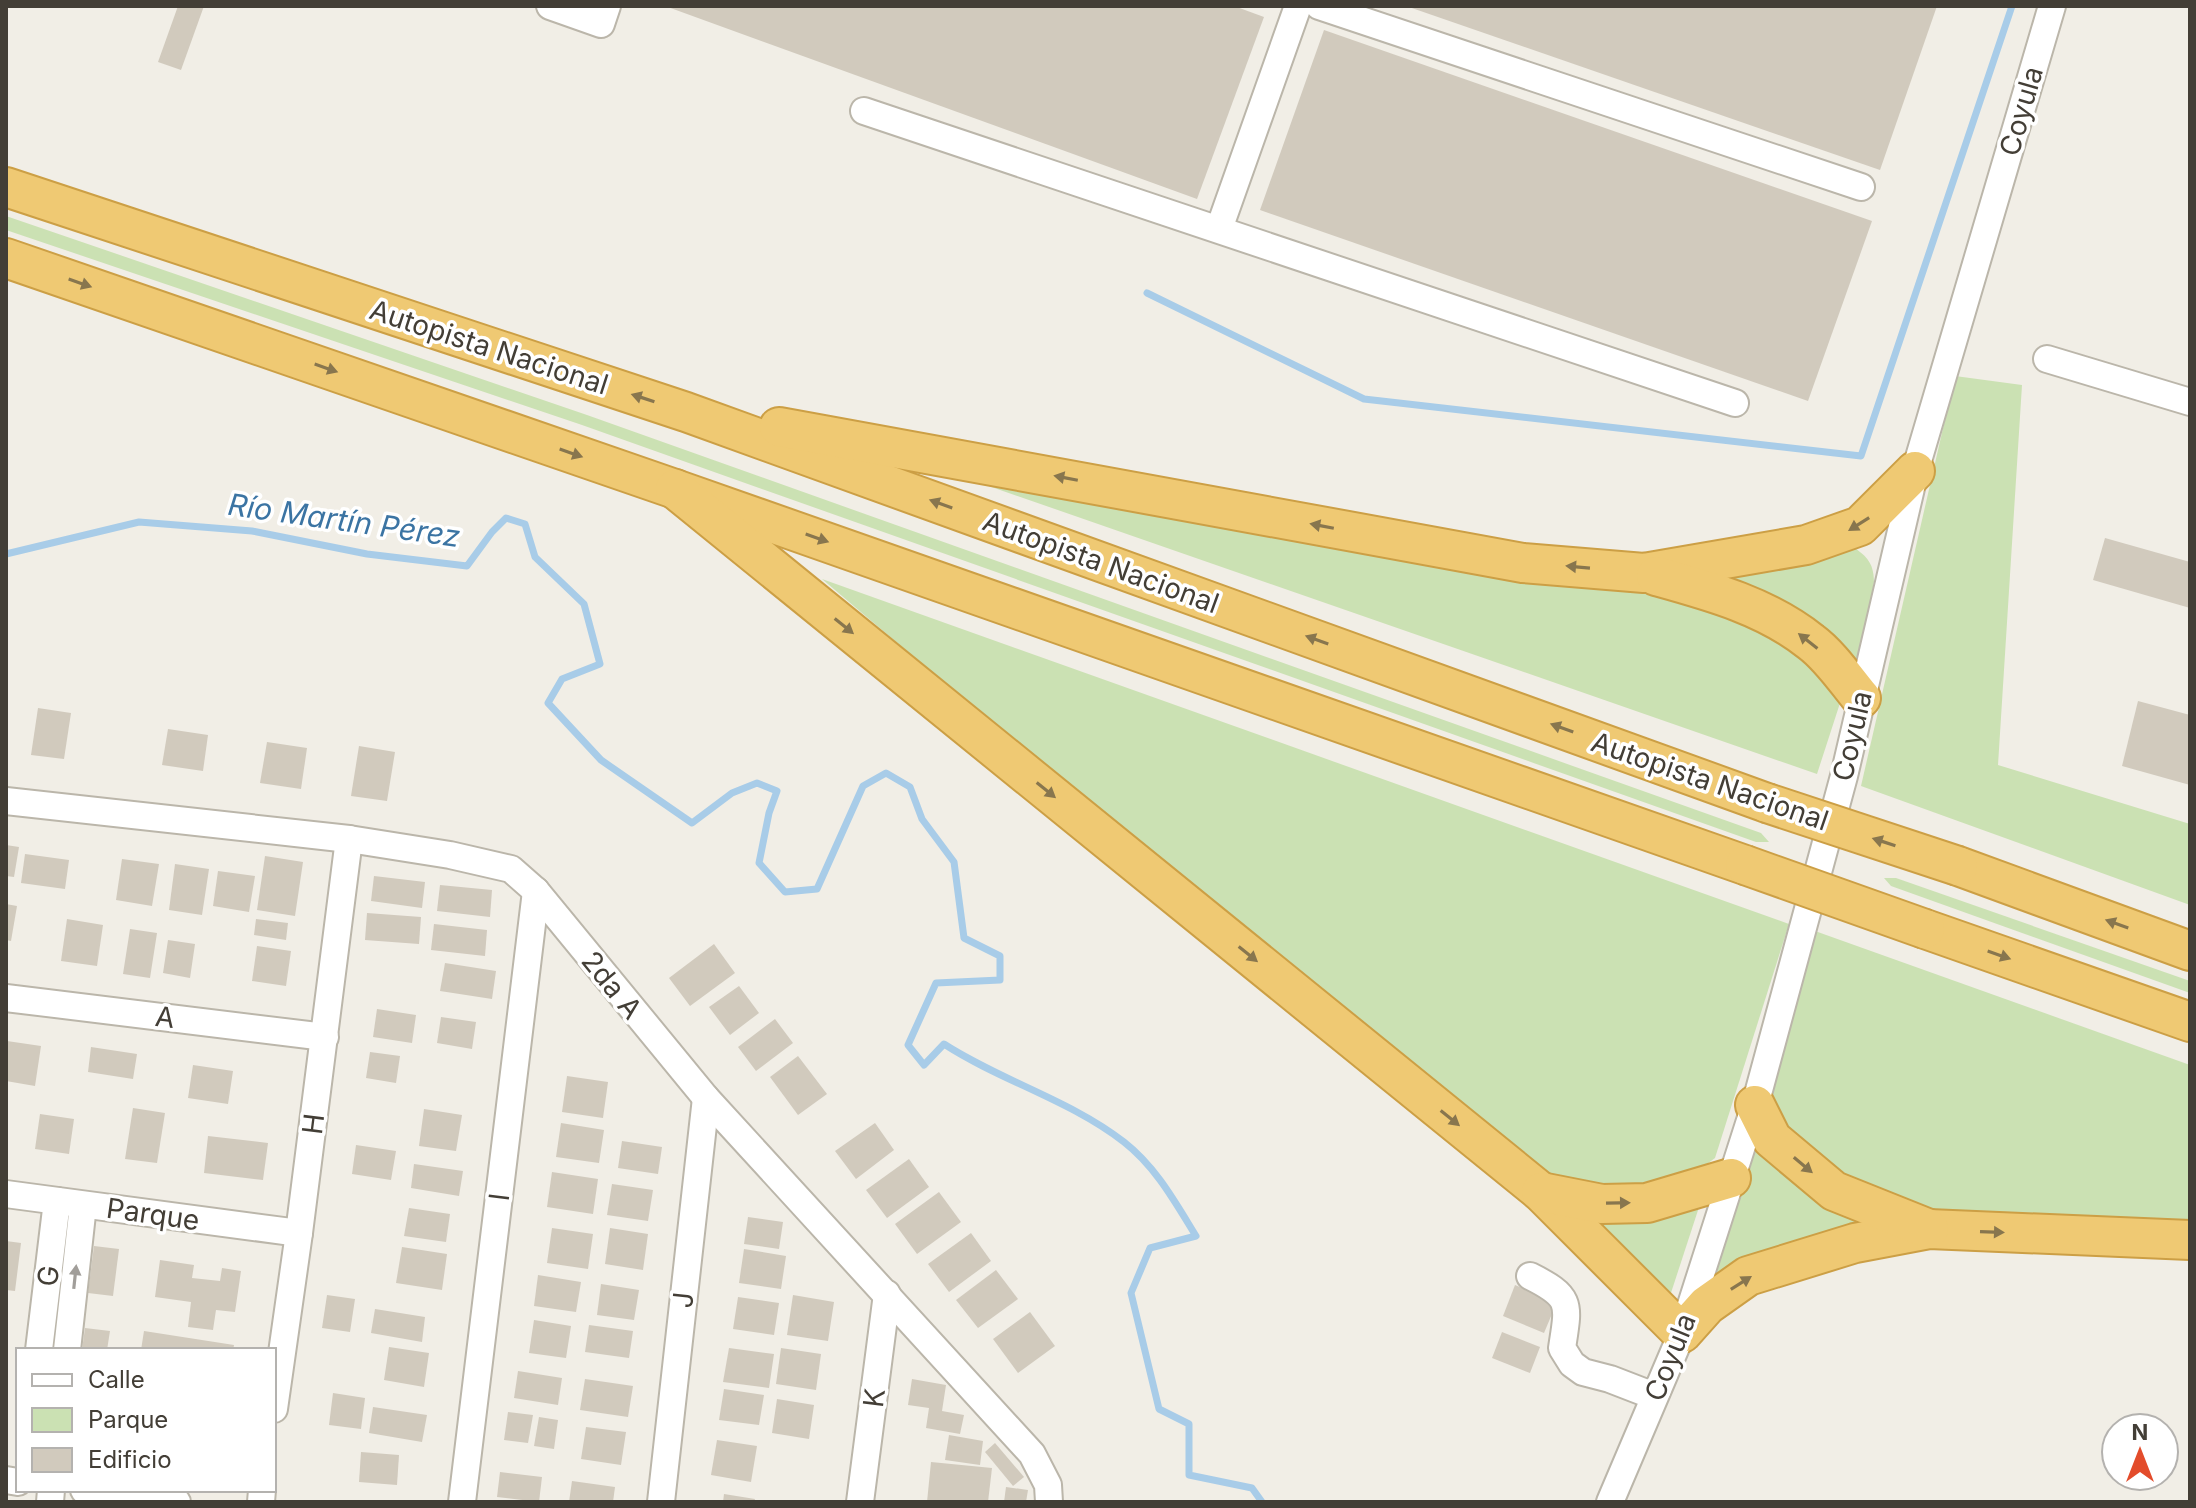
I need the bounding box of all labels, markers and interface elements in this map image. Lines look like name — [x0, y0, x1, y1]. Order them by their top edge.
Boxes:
street label: Coyula — [1992, 62, 2050, 160]
one-way arrow — [68, 278, 92, 290]
street label: Autopista Nacional — [366, 292, 612, 402]
one-way arrow — [314, 363, 338, 375]
one-way arrow — [631, 391, 655, 403]
one-way arrow — [560, 447, 584, 459]
one-way arrow — [1053, 471, 1078, 484]
water label: Río Martín Pérez — [226, 486, 463, 554]
one-way arrow — [929, 497, 953, 510]
street label: Autopista Nacional — [978, 504, 1224, 620]
one-way arrow — [1848, 516, 1869, 531]
one-way arrow — [1309, 519, 1334, 531]
one-way arrow — [805, 533, 829, 545]
one-way arrow — [1565, 560, 1590, 573]
one-way arrow — [834, 617, 854, 634]
one-way arrow — [1305, 633, 1329, 646]
one-way arrow — [1798, 634, 1818, 650]
street label: Coyula — [1825, 688, 1879, 784]
one-way arrow — [1550, 722, 1574, 734]
street label: Autopista Nacional — [1587, 724, 1833, 838]
one-way arrow — [1036, 781, 1056, 798]
one-way arrow — [1872, 835, 1896, 847]
one-way arrow — [2105, 917, 2129, 930]
street label: 2da A — [575, 944, 649, 1026]
one-way arrow — [1238, 945, 1258, 962]
one-way arrow — [1987, 949, 2011, 961]
street label: A — [153, 999, 177, 1035]
one-way arrow — [1440, 1109, 1460, 1126]
street label: H — [295, 1112, 331, 1136]
one-way arrow — [1792, 1156, 1812, 1173]
street label: Parque — [104, 1191, 202, 1237]
street label: I — [482, 1191, 516, 1203]
one-way arrow — [1606, 1197, 1631, 1210]
one-way arrow — [1980, 1225, 2005, 1238]
street label: G — [30, 1264, 66, 1288]
one-way arrow — [68, 1264, 81, 1289]
one-way arrow — [1730, 1275, 1751, 1290]
street label: J — [665, 1290, 701, 1310]
street label: Coyula — [1637, 1308, 1703, 1406]
legend — [16, 1348, 276, 1492]
text: Calle — [88, 1365, 145, 1394]
street label: K — [856, 1386, 892, 1409]
text: Parque — [88, 1405, 168, 1434]
north arrow — [2100, 1412, 2180, 1492]
text: N — [2132, 1419, 2148, 1445]
text: Edificio — [88, 1445, 172, 1474]

